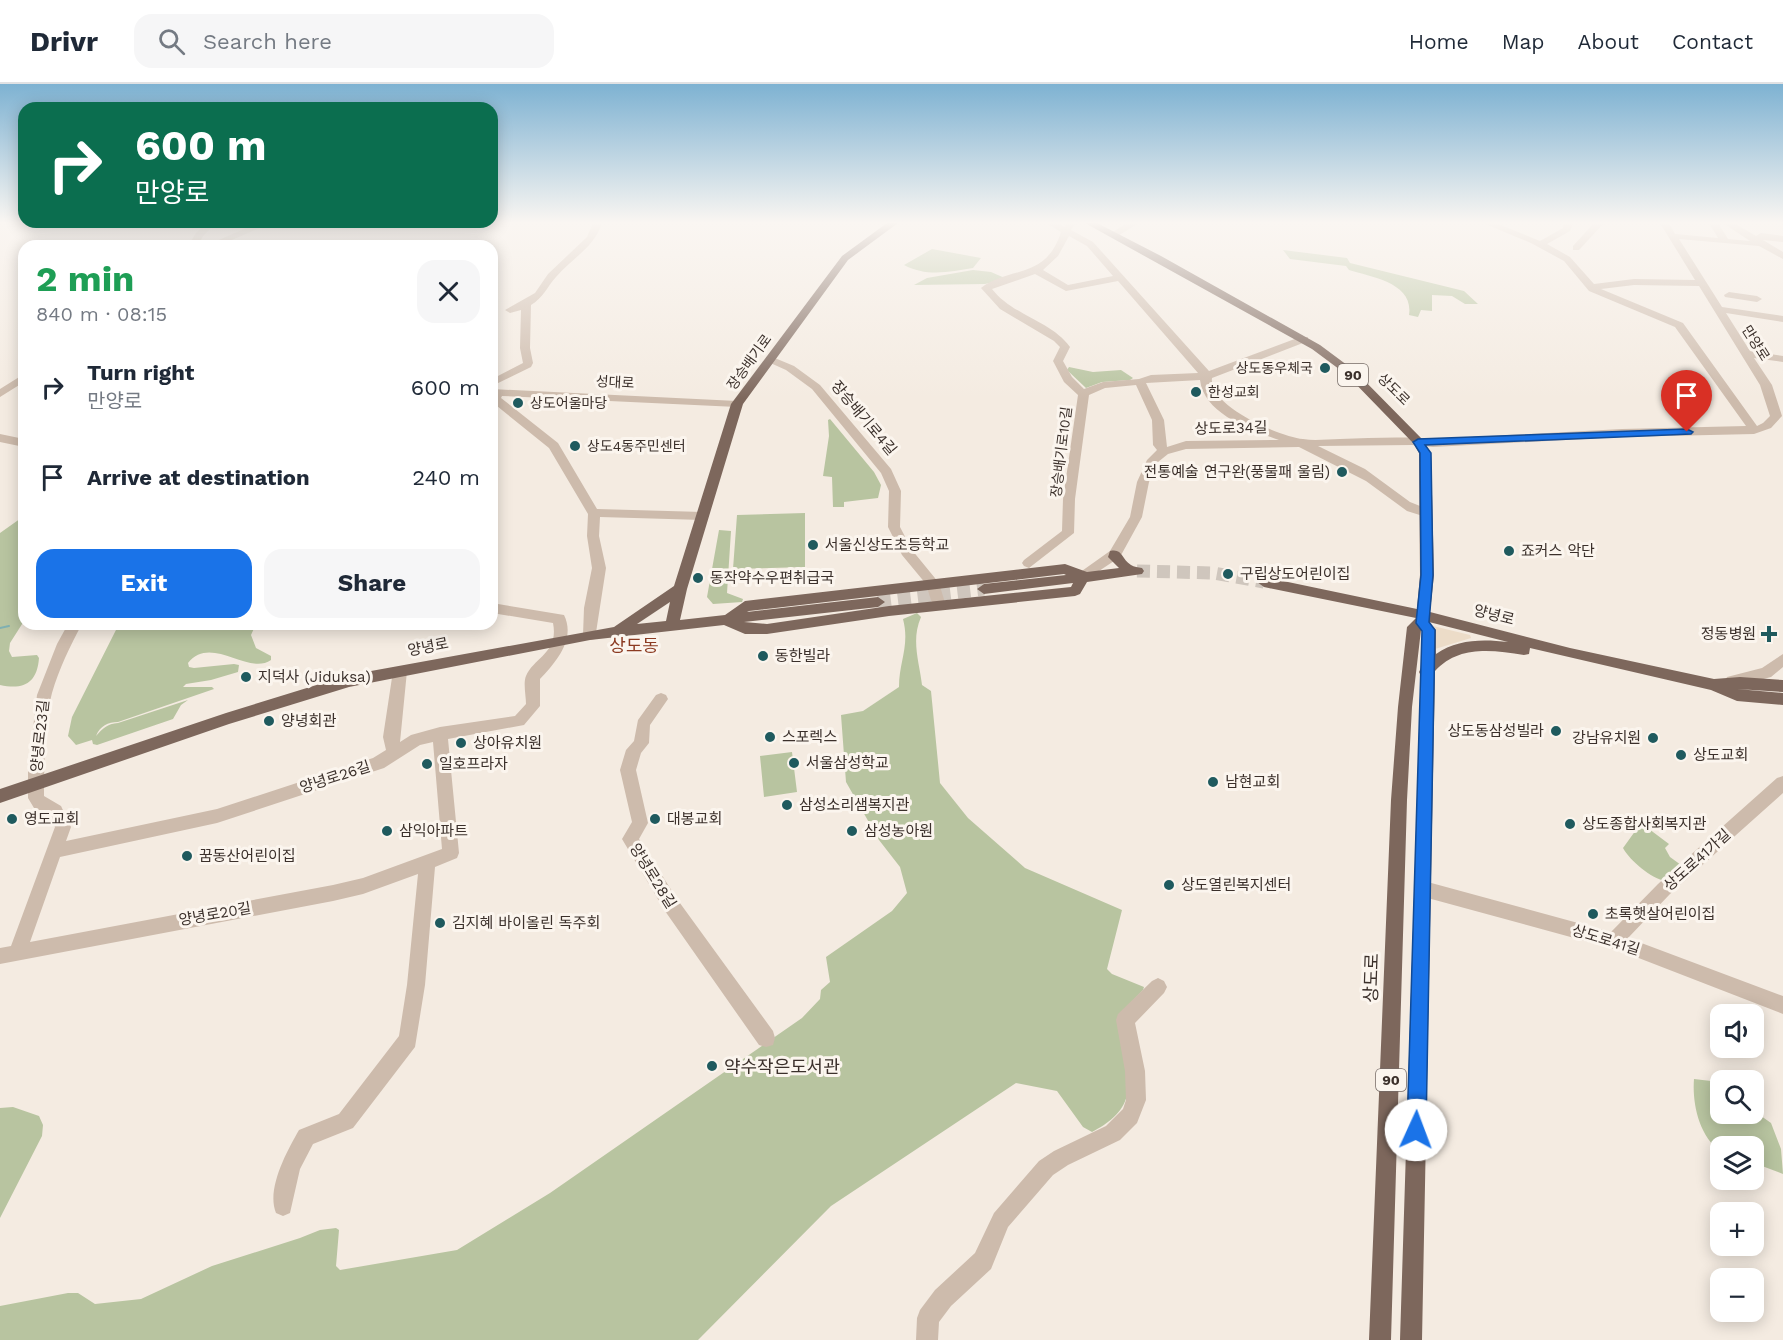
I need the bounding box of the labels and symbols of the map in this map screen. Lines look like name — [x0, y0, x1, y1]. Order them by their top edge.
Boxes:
street label: 만양로 — [1739, 322, 1773, 364]
street label: 장승배기로 — [724, 331, 774, 393]
place label: 상도동우체국 — [1236, 360, 1313, 376]
marker: 상도동우체국 — [1318, 361, 1332, 375]
road number: 90 — [1338, 364, 1368, 386]
street label: 상도로 — [1375, 370, 1413, 408]
pin — [1661, 370, 1712, 432]
street label: 성대로 — [595, 373, 635, 391]
street label: 장승배기로4길 — [828, 377, 900, 459]
place label: 한성교회 — [1208, 384, 1260, 400]
marker: 한성교회 — [1189, 385, 1203, 399]
place label: 상도어울마당 — [530, 395, 607, 411]
marker: 상도어울마당 — [511, 396, 525, 410]
street label: 장승배기로10길 — [1047, 406, 1075, 498]
street label: 상도로34길 — [1194, 418, 1268, 438]
place label: 상도4동주민센터 — [587, 438, 686, 454]
marker: 상도4동주민센터 — [568, 439, 582, 453]
place label: 전통예술 연구완(풍물패 울림) — [1144, 463, 1330, 481]
marker: 전통예술 연구완(풍물패 울림) — [1335, 465, 1349, 479]
place label: 서울신상도초등학교 — [825, 536, 949, 554]
marker: 서울신상도초등학교 — [806, 538, 820, 552]
place label: 죠커스 악단 — [1521, 542, 1595, 560]
marker: 죠커스 악단 — [1502, 544, 1516, 558]
place label: 구립상도어린이집 — [1240, 565, 1350, 583]
marker: 구립상도어린이집 — [1221, 567, 1235, 581]
place label: 동작약수우편취급국 — [710, 569, 834, 587]
marker: 동작약수우편취급국 — [691, 571, 705, 585]
street label: 양녕로 — [1472, 601, 1516, 629]
place label: 정동병원 — [1701, 625, 1756, 643]
marker: 정동병원 — [1760, 625, 1778, 643]
street label: 양녕로 — [406, 634, 450, 660]
district label: 상도동 — [609, 635, 659, 656]
place label: 동한빌라 — [775, 647, 830, 665]
marker: 동한빌라 — [756, 649, 770, 663]
place label: 지덕사 (Jiduksa) — [258, 668, 371, 686]
marker: 지덕사 (Jiduksa) — [239, 670, 253, 684]
street label: 양녕로23길 — [27, 699, 53, 773]
place label: 양녕회관 — [281, 712, 336, 730]
marker: 양녕회관 — [262, 714, 276, 728]
place label: 상도동삼성빌라 — [1447, 722, 1544, 740]
marker: 상도동삼성빌라 — [1549, 724, 1563, 738]
place label: 스포렉스 — [782, 728, 837, 746]
place label: 강남유치원 — [1572, 729, 1641, 747]
marker: 스포렉스 — [763, 730, 777, 744]
marker: 강남유치원 — [1646, 731, 1660, 745]
place label: 상아유치원 — [473, 734, 542, 752]
marker: 상아유치원 — [454, 736, 468, 750]
place label: 상도교회 — [1693, 746, 1748, 764]
marker: 상도교회 — [1674, 748, 1688, 762]
place label: 서울삼성학교 — [806, 754, 889, 772]
place label: 일호프라자 — [439, 755, 508, 773]
marker: 서울삼성학교 — [787, 756, 801, 770]
street label: 양녕로26길 — [297, 757, 373, 797]
marker: 일호프라자 — [420, 757, 434, 771]
place label: 남현교회 — [1225, 773, 1280, 791]
marker: 남현교회 — [1206, 775, 1220, 789]
place label: 삼성소리샘복지관 — [799, 796, 910, 814]
marker: 삼성소리샘복지관 — [780, 798, 794, 812]
place label: 영도교회 — [24, 810, 79, 828]
place label: 대봉교회 — [667, 810, 722, 828]
marker: 영도교회 — [5, 812, 19, 826]
marker: 대봉교회 — [648, 812, 662, 826]
place label: 상도종합사회복지관 — [1582, 815, 1706, 833]
marker: 상도종합사회복지관 — [1563, 817, 1577, 831]
place label: 삼익아파트 — [399, 822, 468, 840]
place label: 삼성농아원 — [864, 822, 933, 840]
marker: 삼익아파트 — [380, 824, 394, 838]
marker: 삼성농아원 — [845, 824, 859, 838]
street label: 상도로41가길 — [1660, 825, 1734, 895]
street label: 양녕로28길 — [626, 840, 680, 912]
place label: 꿈동산어린이집 — [199, 847, 296, 865]
marker: 꿈동산어린이집 — [180, 849, 194, 863]
place label: 상도열린복지센터 — [1181, 876, 1291, 894]
marker: 상도열린복지센터 — [1162, 878, 1176, 892]
street label: 양녕로20길 — [177, 899, 253, 929]
place label: 초록햇살어린이집 — [1605, 905, 1715, 923]
marker: 초록햇살어린이집 — [1586, 907, 1600, 921]
place label: 김지혜 바이올린 독주회 — [452, 914, 600, 932]
marker: 김지혜 바이올린 독주회 — [433, 916, 447, 930]
street label: 상도로41길 — [1570, 921, 1642, 959]
street label: 상도로 — [1360, 953, 1382, 1003]
place label: 약수작은도서관 — [724, 1056, 840, 1077]
marker: 약수작은도서관 — [705, 1059, 719, 1073]
road number: 90 — [1376, 1069, 1406, 1091]
position arrow — [1384, 1098, 1448, 1162]

